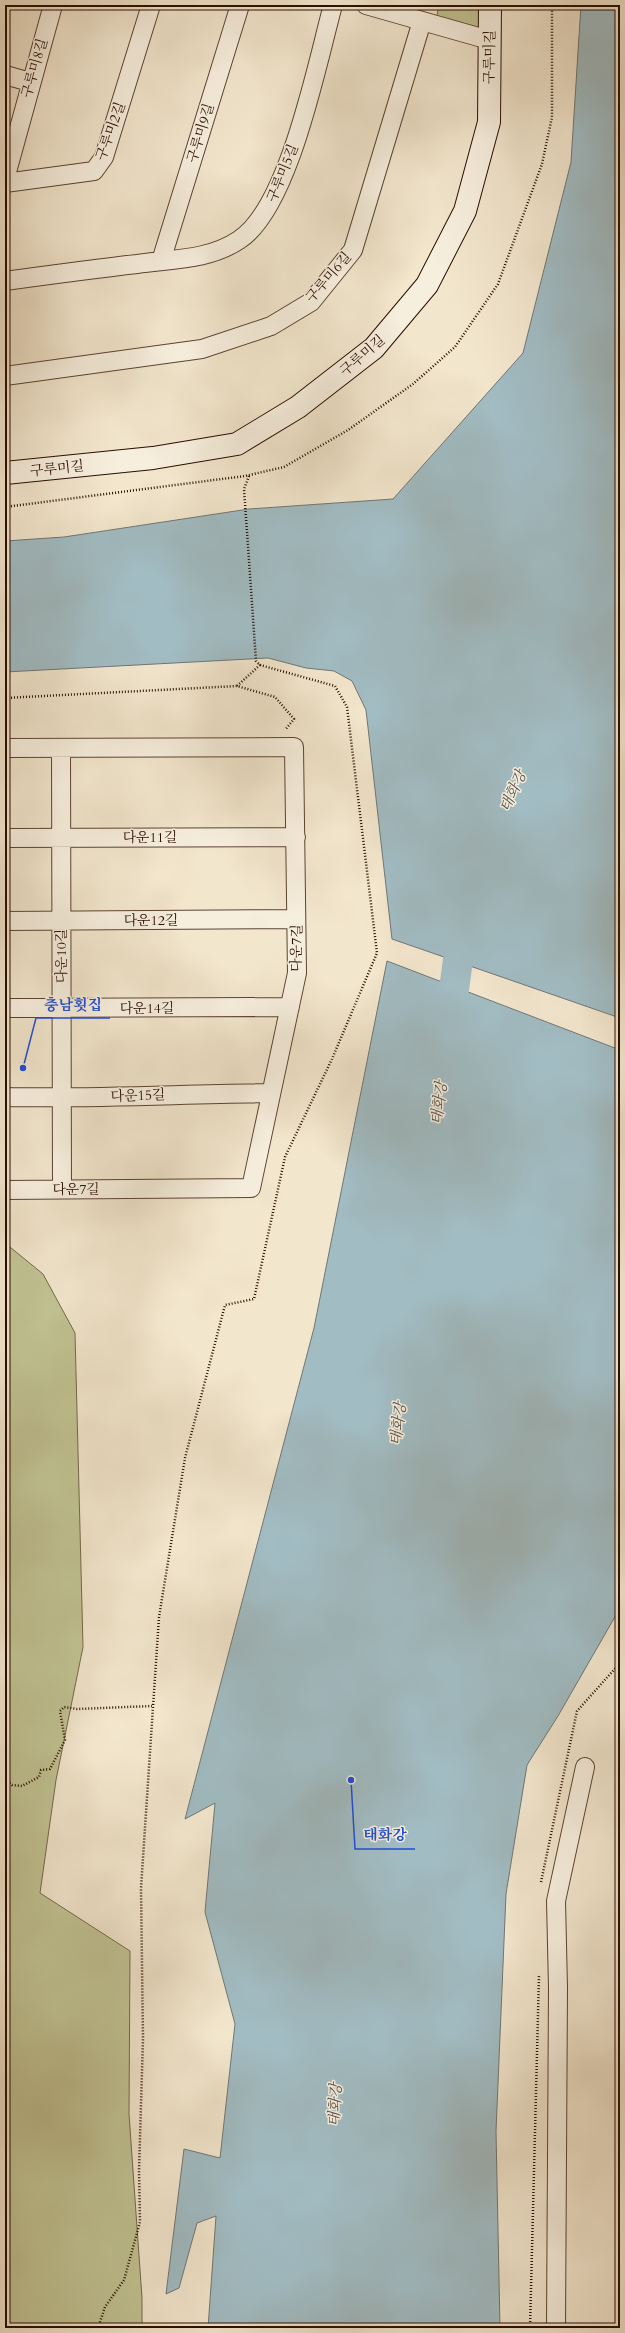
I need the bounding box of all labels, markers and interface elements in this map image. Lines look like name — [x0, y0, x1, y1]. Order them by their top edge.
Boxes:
street label: 구루미길 — [480, 30, 499, 84]
street label: 구루미8길 — [17, 36, 52, 100]
street label: 구루미2길 — [91, 99, 130, 163]
street label: 구루미9길 — [182, 101, 219, 165]
street label: 구루미5길 — [262, 141, 303, 205]
street label: 구루미6길 — [301, 248, 356, 307]
street label: 구루미길 — [336, 330, 389, 380]
street label: 구루미길 — [29, 456, 85, 481]
water label: 태화강 — [495, 765, 532, 815]
street label: 다운11길 — [123, 828, 177, 847]
street label: 다운12길 — [124, 911, 178, 930]
street label: 다운7길 — [287, 924, 306, 972]
street label: 다운10길 — [52, 929, 71, 983]
callout: 충남횟집 — [36, 991, 110, 1018]
text: 충남횟집 — [44, 995, 102, 1015]
street label: 다운14길 — [120, 999, 174, 1018]
water label: 태화강 — [426, 1078, 452, 1126]
street label: 다운15길 — [110, 1085, 166, 1106]
street label: 다운7길 — [52, 1180, 100, 1199]
water label: 태화강 — [385, 1399, 411, 1447]
callout: 태화강 — [355, 1822, 415, 1849]
text: 태화강 — [363, 1825, 407, 1845]
water label: 태화강 — [324, 2080, 346, 2127]

